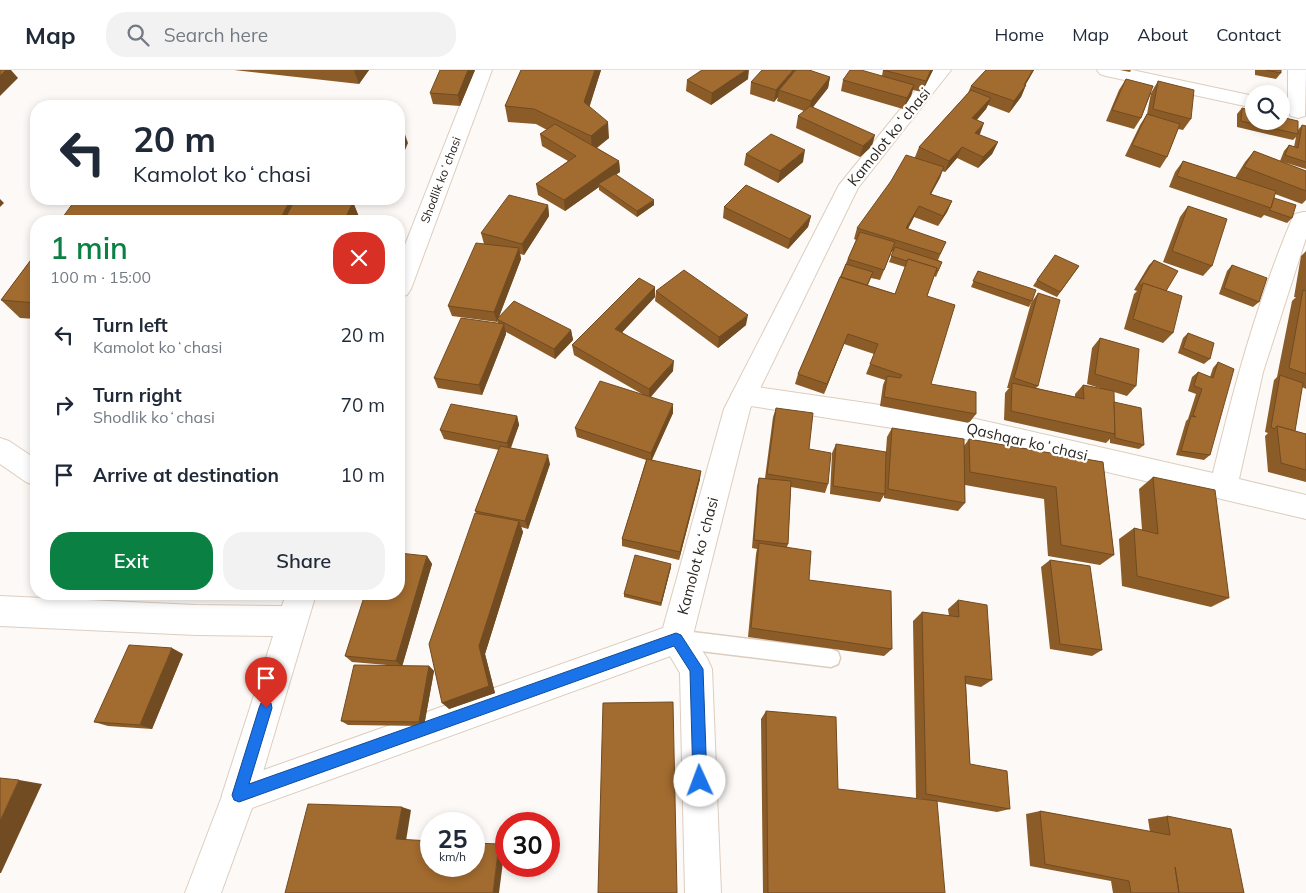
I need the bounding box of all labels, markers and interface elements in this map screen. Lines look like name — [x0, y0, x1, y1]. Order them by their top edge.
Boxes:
search box — [106, 12, 456, 57]
text: Map — [25, 20, 76, 50]
icon: search — [124, 21, 152, 49]
text: Search here — [164, 23, 268, 47]
text: Home — [994, 23, 1044, 46]
text: Map — [1072, 23, 1109, 46]
text: About — [1137, 23, 1188, 46]
text: Contact — [1216, 23, 1281, 46]
street label: Kamolot koʻchasi — [843, 84, 934, 190]
map controls — [1245, 85, 1290, 130]
button: search — [1245, 85, 1290, 130]
text: 20 m — [133, 117, 216, 161]
icon: left — [50, 120, 115, 185]
street label: Shodlik koʻchasi — [417, 134, 464, 225]
text: Kamolot koʻchasi — [133, 160, 311, 188]
text: 1 min — [50, 229, 128, 267]
button: close — [333, 232, 385, 284]
text: 100 m · 15:00 — [50, 267, 151, 287]
text: Turn left — [93, 313, 168, 337]
icon: left — [50, 321, 78, 349]
text: 20 m — [341, 323, 385, 347]
text: Kamolot koʻchasi — [93, 337, 222, 357]
text: Turn right — [93, 383, 182, 407]
icon: right — [50, 391, 78, 419]
text: 70 m — [341, 393, 385, 417]
text: Shodlik koʻchasi — [93, 407, 215, 427]
street label: Qashqar koʻchasi — [965, 418, 1090, 465]
icon: arrive — [50, 461, 78, 489]
text: Arrive at destination — [93, 463, 279, 487]
text: 10 m — [341, 463, 385, 487]
street label: Kamolot koʻchasi — [673, 495, 722, 617]
button: Exit — [50, 532, 213, 590]
button: Share — [223, 532, 385, 590]
pin — [245, 657, 287, 708]
icon: arrive — [252, 664, 280, 692]
position arrow — [673, 754, 725, 806]
speed limit sign: 30 — [495, 812, 560, 877]
text: 25 — [437, 823, 468, 854]
text: km/h — [439, 849, 466, 864]

